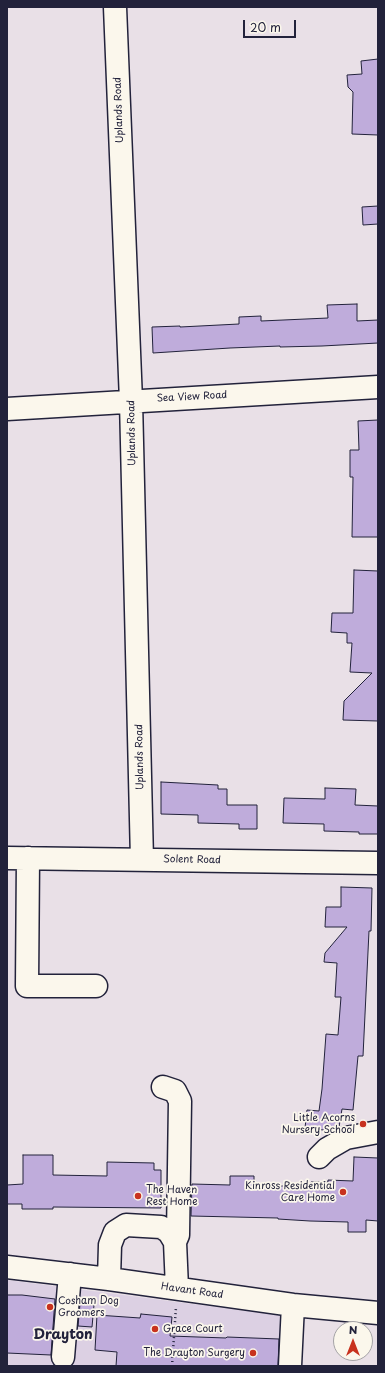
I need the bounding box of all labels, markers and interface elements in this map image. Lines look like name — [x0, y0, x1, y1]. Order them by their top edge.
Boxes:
scale bar — [245, 12, 298, 38]
text: 20 m — [250, 18, 281, 36]
street label: Uplands Road — [112, 77, 126, 143]
street label: Sea View Road — [156, 389, 228, 405]
street label: Uplands Road — [125, 400, 139, 466]
street label: Uplands Road — [133, 724, 147, 790]
street label: Solent Road — [163, 853, 221, 867]
place label: Little Acorns Nursery School — [282, 1112, 355, 1136]
marker: Little Acorns Nursery School — [358, 1119, 368, 1129]
place label: Kinross Residential Care Home — [245, 1180, 335, 1204]
place label: The Haven Rest Home — [146, 1184, 198, 1208]
marker: Kinross Residential Care Home — [338, 1187, 348, 1197]
marker: The Haven Rest Home — [133, 1191, 143, 1201]
street label: Havant Road — [160, 1281, 224, 1301]
place label: Cosham Dog Groomers — [58, 1295, 119, 1318]
marker: Cosham Dog Groomers — [45, 1302, 55, 1312]
north arrow — [333, 1321, 373, 1361]
text: N — [349, 1321, 357, 1338]
place label: Grace Court — [163, 1323, 223, 1335]
marker: Grace Court — [150, 1324, 160, 1334]
district label: Drayton — [33, 1327, 93, 1343]
place label: The Drayton Surgery — [143, 1347, 245, 1359]
marker: The Drayton Surgery — [248, 1348, 258, 1358]

